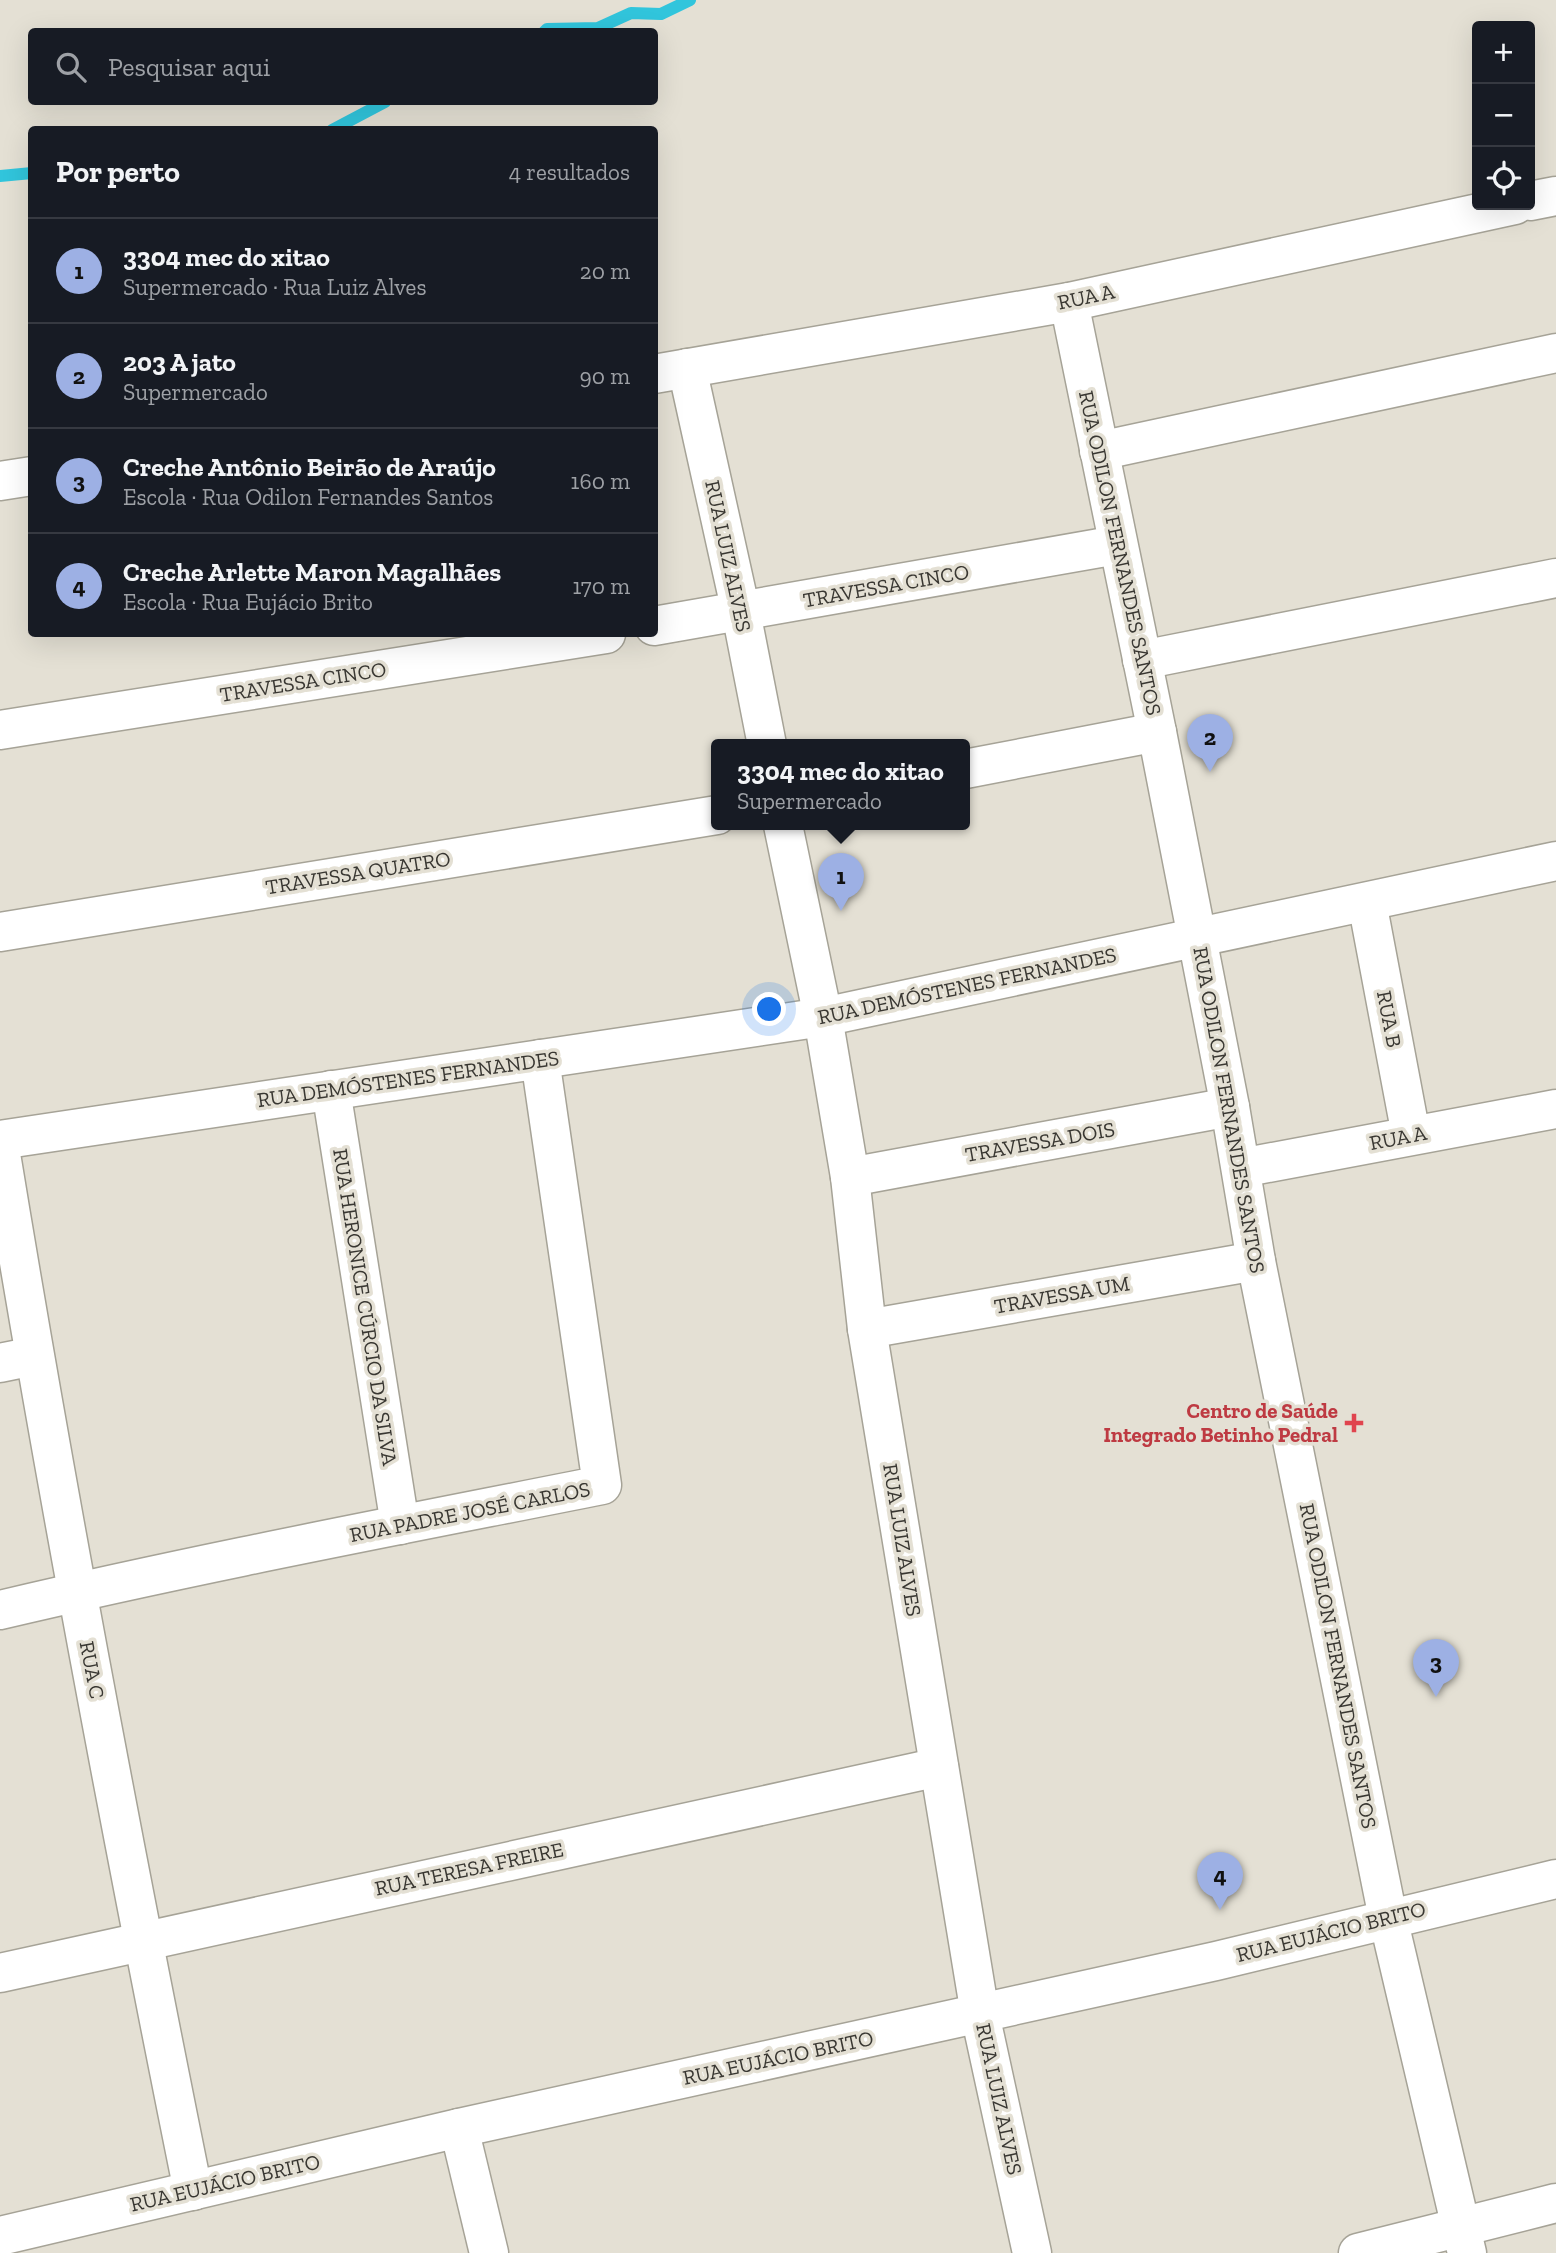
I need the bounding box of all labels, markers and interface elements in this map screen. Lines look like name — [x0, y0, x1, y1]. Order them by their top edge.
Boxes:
map controls — [1472, 21, 1535, 210]
button: + — [1472, 21, 1535, 84]
search box — [28, 28, 658, 105]
icon: search — [52, 48, 90, 86]
text: Pesquisar aqui — [108, 51, 270, 83]
button: − — [1472, 84, 1535, 147]
button: locate — [1472, 147, 1535, 210]
text: Por perto — [56, 154, 180, 190]
text: 4 resultados — [509, 158, 630, 186]
text: 3304 mec do xitao — [123, 241, 330, 273]
text: 1 — [74, 257, 84, 285]
text: 20 m — [580, 257, 630, 285]
text: Supermercado · Rua Luiz Alves — [123, 273, 427, 301]
street label: RUA A — [1055, 278, 1117, 315]
text: 203 A jato — [123, 346, 236, 378]
text: 2 — [73, 362, 85, 390]
text: 90 m — [579, 362, 630, 390]
text: Supermercado — [123, 378, 268, 406]
street label: RUA ODILON FERNANDES SANTOS — [1074, 388, 1167, 717]
text: Creche Antônio Beirão de Araújo — [123, 451, 496, 483]
text: 3 — [73, 467, 85, 495]
text: 160 m — [571, 467, 630, 495]
street label: RUA LUIZ ALVES — [700, 478, 757, 634]
text: Escola · Rua Odilon Fernandes Santos — [123, 483, 493, 511]
text: Creche Arlette Maron Magalhães — [123, 556, 501, 588]
street label: TRAVESSA CINCO — [801, 559, 971, 612]
text: 4 — [72, 572, 86, 600]
text: 170 m — [572, 572, 630, 600]
text: Escola · Rua Eujácio Brito — [123, 588, 373, 616]
street label: TRAVESSA CINCO — [218, 656, 388, 707]
pin: 2 — [1187, 714, 1233, 772]
popup — [711, 739, 970, 830]
text: 3304 mec do xitao — [737, 755, 944, 787]
text: Supermercado — [737, 787, 882, 815]
street label: TRAVESSA QUATRO — [264, 846, 452, 899]
pin: 1 — [818, 853, 864, 911]
street label: RUA DEMÓSTENES FERNANDES — [815, 942, 1118, 1029]
street label: RUA ODILON FERNANDES SANTOS — [1188, 945, 1271, 1275]
street label: RUA B — [1372, 988, 1407, 1049]
your location — [752, 992, 786, 1026]
street label: RUA DEMÓSTENES FERNANDES — [255, 1045, 561, 1112]
street label: TRAVESSA DOIS — [963, 1116, 1117, 1167]
street label: RUA A — [1367, 1120, 1429, 1155]
street label: RUA HERONICE CÚRCIO DA SILVA — [328, 1147, 403, 1468]
street label: TRAVESSA UM — [992, 1270, 1132, 1319]
place label: Centro de Saúde Integrado Betinho Pedral — [1104, 1398, 1338, 1447]
marker: Centro de Saúde Integrado Betinho Pedral — [1344, 1413, 1364, 1433]
street label: RUA LUIZ ALVES — [878, 1462, 927, 1618]
street label: RUA PADRE JOSÉ CARLOS — [348, 1476, 592, 1547]
street label: RUA ODILON FERNANDES SANTOS — [1295, 1501, 1382, 1831]
street label: RUA C — [75, 1639, 110, 1701]
pin: 3 — [1413, 1639, 1459, 1697]
street label: RUA TERESA FREIRE — [372, 1836, 566, 1901]
pin: 4 — [1197, 1852, 1243, 1910]
street label: RUA EUJÁCIO BRITO — [1234, 1896, 1428, 1967]
street label: RUA LUIZ ALVES — [971, 2021, 1028, 2177]
street label: RUA EUJÁCIO BRITO — [680, 2025, 875, 2090]
street label: RUA EUJÁCIO BRITO — [128, 2148, 322, 2217]

